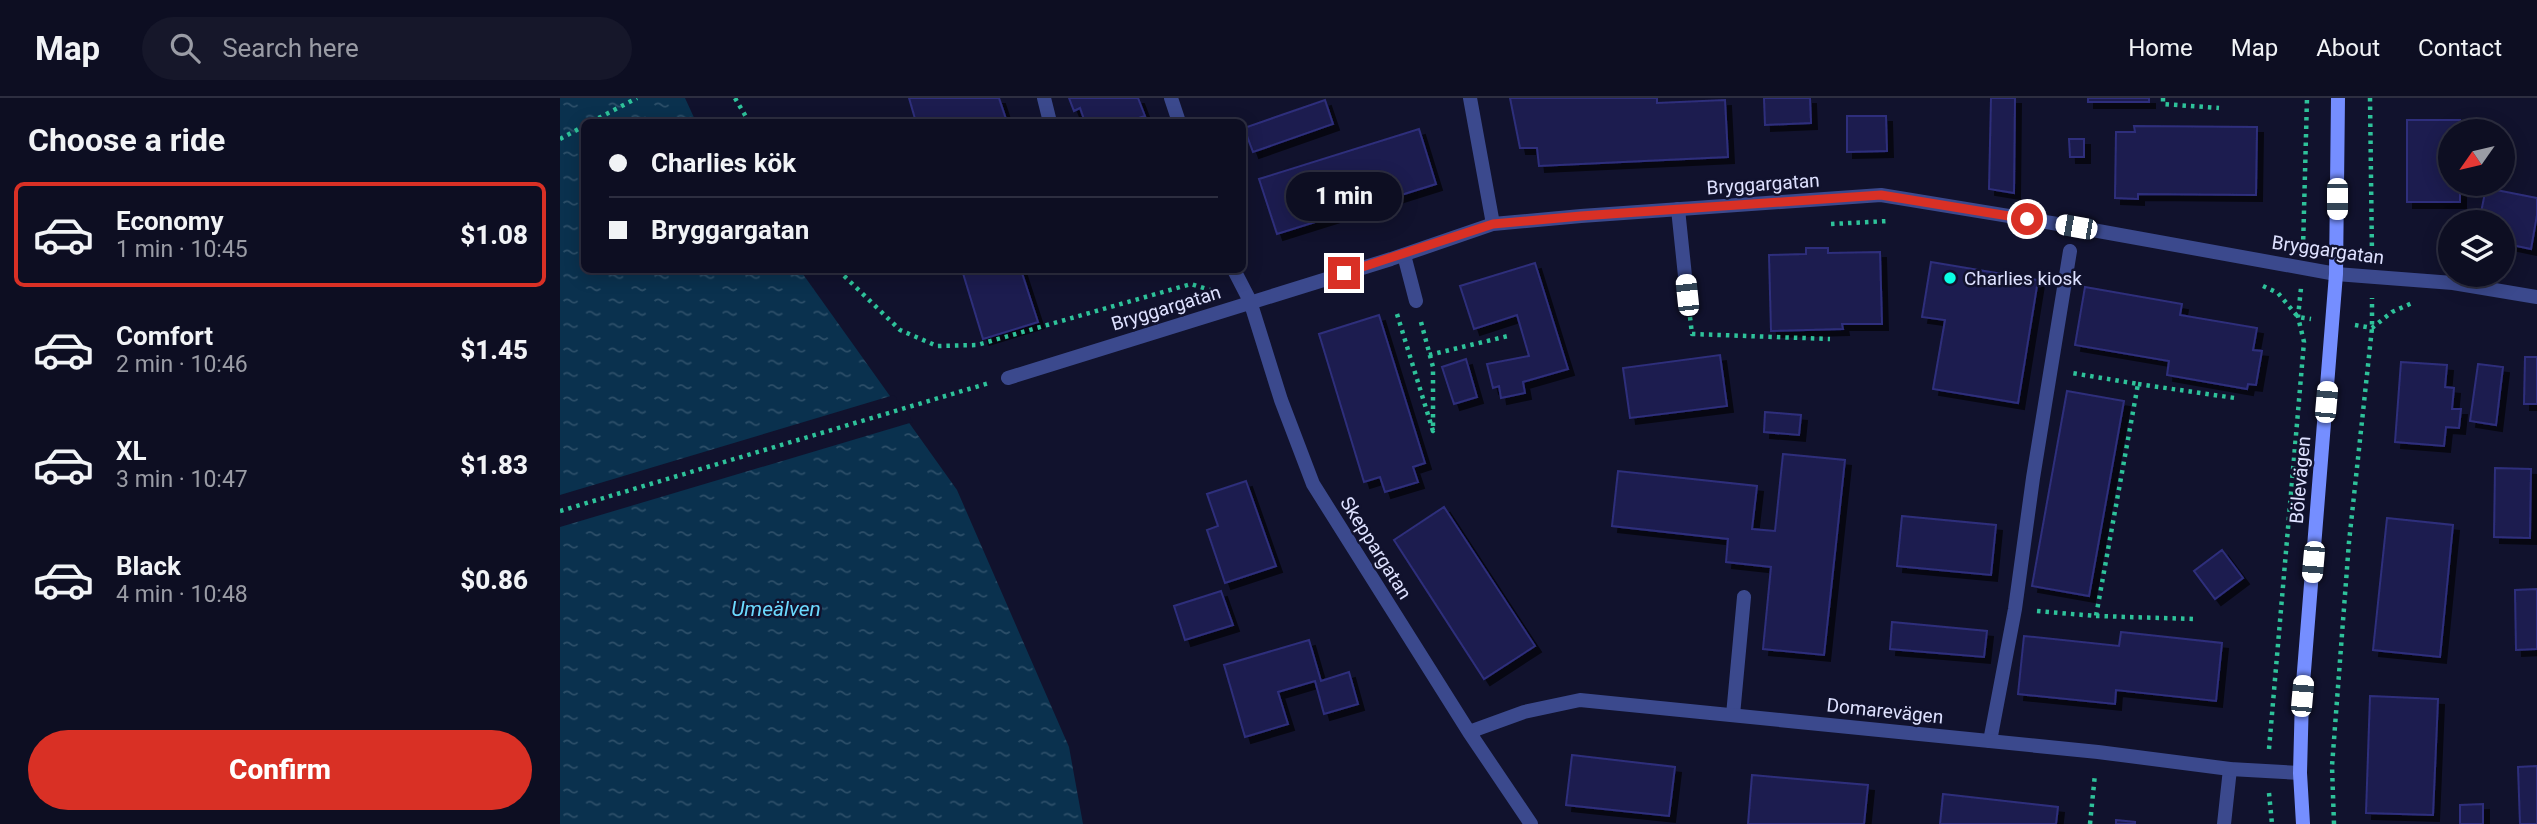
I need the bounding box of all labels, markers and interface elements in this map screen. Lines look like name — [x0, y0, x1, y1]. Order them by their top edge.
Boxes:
search box — [142, 17, 632, 80]
text: Map — [35, 29, 100, 68]
icon: search — [166, 29, 204, 67]
text: Search here — [222, 33, 359, 63]
text: Home — [2128, 34, 2193, 62]
text: Map — [2231, 34, 2278, 62]
text: About — [2316, 34, 2380, 62]
text: Contact — [2418, 34, 2502, 62]
north arrow — [2438, 119, 2515, 196]
map controls — [2438, 119, 2515, 287]
text: Choose a ride — [28, 121, 225, 159]
text: Charlies kök — [651, 148, 796, 178]
street label: Bryggargatan — [1706, 169, 1820, 199]
callout: 1 min — [1286, 172, 1402, 220]
car — [2327, 178, 2348, 220]
text: 1 min — [1315, 183, 1373, 210]
icon: car — [32, 203, 95, 266]
route start — [2011, 203, 2043, 235]
text: Economy — [116, 206, 223, 236]
button: layers — [2438, 210, 2515, 287]
car — [2054, 213, 2099, 241]
text: Bryggargatan — [651, 215, 809, 245]
text: $1.08 — [460, 220, 528, 250]
street label: Bryggargatan — [2270, 231, 2386, 269]
text: 1 min · 10:45 — [116, 236, 248, 263]
route end — [1328, 257, 1360, 289]
place label: Charlies kiosk — [1964, 267, 2082, 290]
marker: Charlies kiosk — [1942, 270, 1958, 286]
car — [1675, 273, 1700, 317]
street label: Bryggargatan — [1108, 280, 1224, 336]
icon: car — [32, 318, 95, 381]
text: Comfort — [116, 321, 213, 351]
text: $1.45 — [460, 335, 528, 365]
text: 2 min · 10:46 — [116, 351, 248, 378]
car — [2314, 380, 2339, 424]
icon: car — [32, 433, 95, 496]
street label: Bölevägen — [2285, 435, 2315, 525]
text: XL — [116, 436, 147, 466]
text: $1.83 — [460, 450, 528, 480]
text: 3 min · 10:47 — [116, 466, 248, 493]
street label: Skeppargatan — [1335, 492, 1417, 604]
car — [2301, 540, 2326, 584]
icon: car — [32, 548, 95, 611]
text: Black — [116, 551, 181, 581]
text: $0.86 — [460, 565, 528, 595]
text: 4 min · 10:48 — [116, 581, 248, 608]
water label: Umeälven — [731, 597, 821, 621]
car — [2290, 674, 2315, 718]
street label: Domarevägen — [1826, 693, 1944, 729]
button: Confirm — [28, 730, 532, 810]

